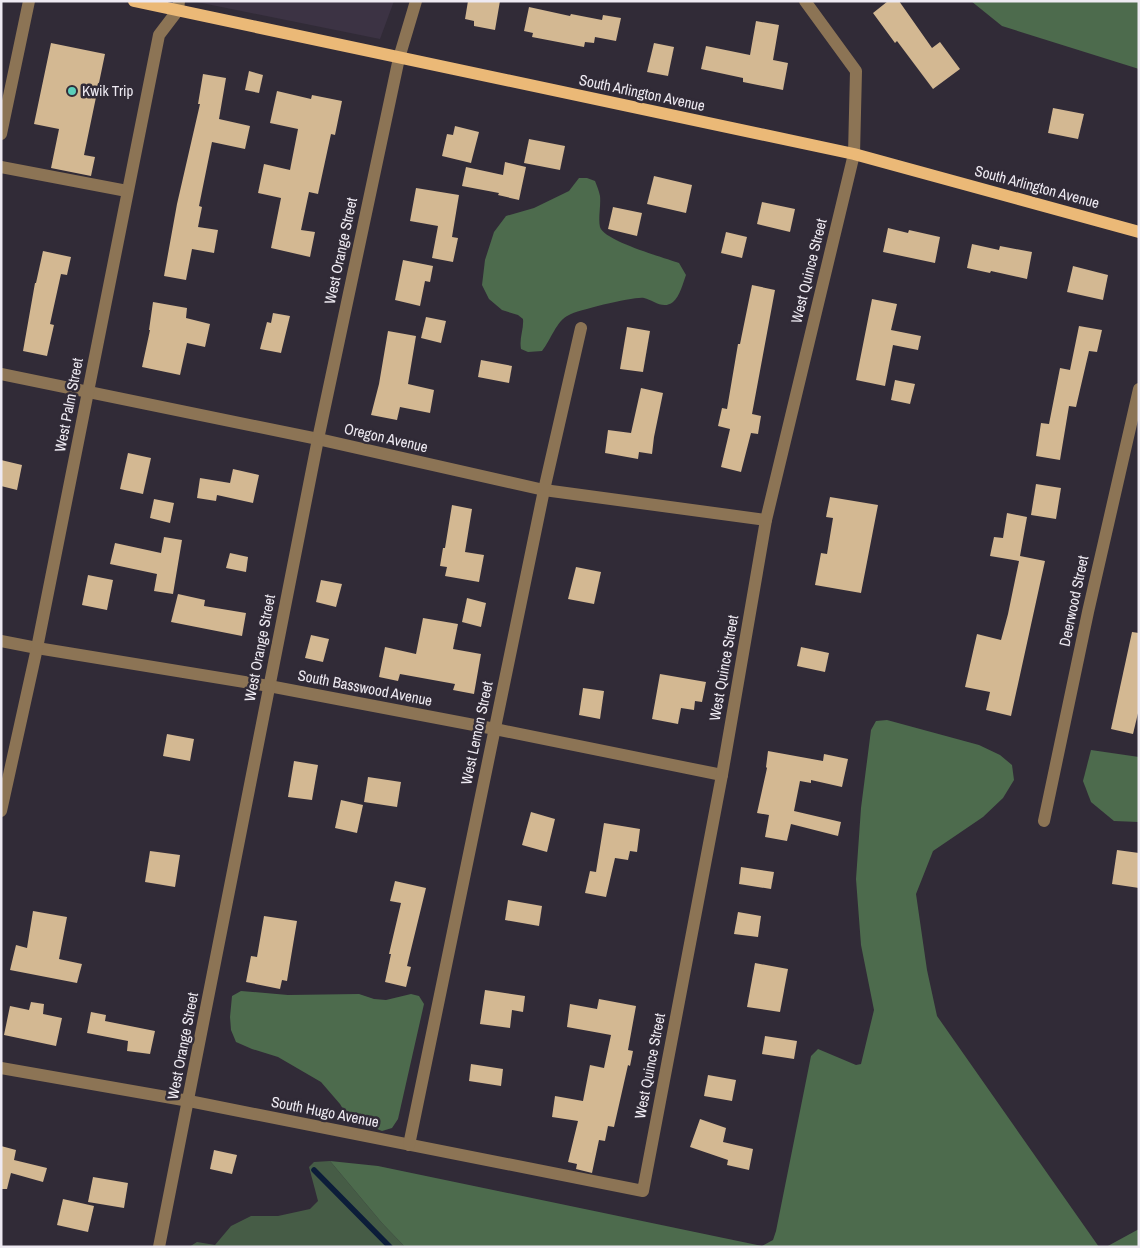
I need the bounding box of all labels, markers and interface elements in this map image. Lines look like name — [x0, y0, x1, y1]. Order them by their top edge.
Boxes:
street label: South Arlington Avenue — [577, 69, 707, 116]
place label: Kwik Trip — [82, 80, 133, 101]
marker: Kwik Trip — [66, 85, 78, 97]
street label: South Arlington Avenue — [972, 160, 1102, 213]
street label: West Orange Street — [319, 195, 362, 306]
street label: West Quince Street — [785, 216, 832, 325]
street label: West Palm Street — [49, 355, 88, 454]
street label: Oregon Avenue — [342, 418, 430, 457]
street label: Deerwood Street — [1054, 553, 1093, 648]
street label: West Orange Street — [239, 592, 280, 703]
street label: West Quince Street — [704, 613, 743, 722]
street label: South Basswood Avenue — [296, 664, 434, 711]
street label: West Lemon Street — [455, 679, 498, 786]
street label: West Orange Street — [162, 990, 203, 1101]
street label: West Quince Street — [629, 1011, 670, 1120]
street label: South Hugo Avenue — [269, 1091, 381, 1132]

